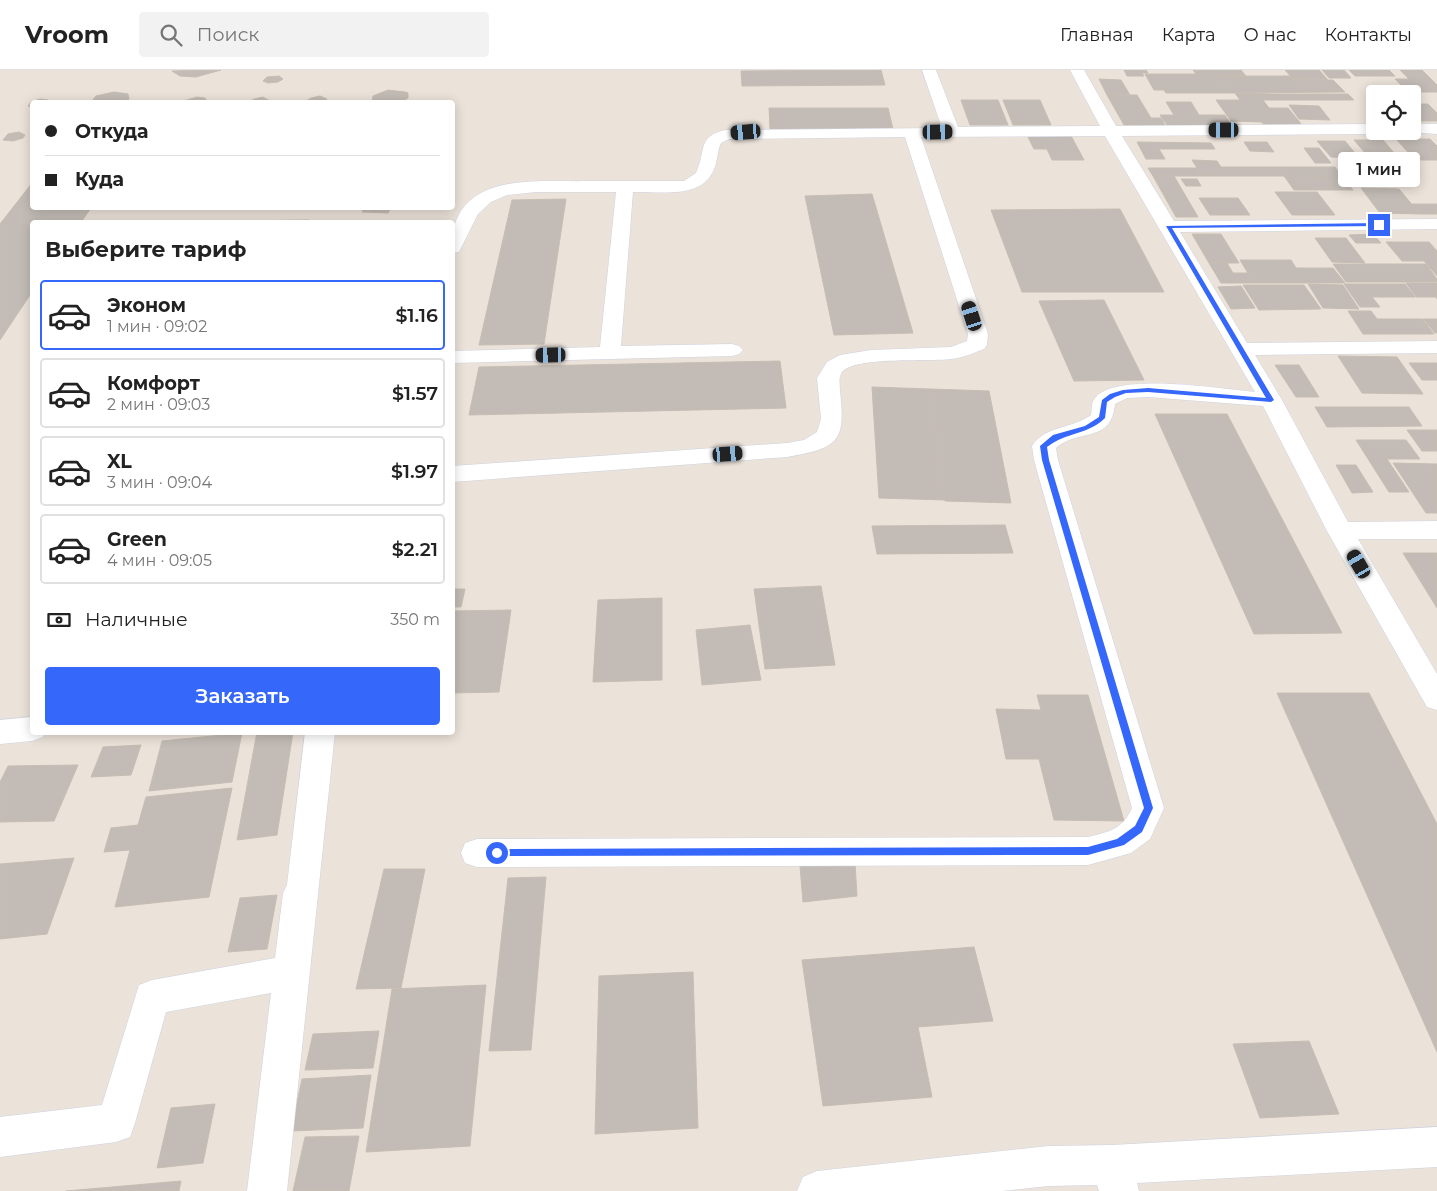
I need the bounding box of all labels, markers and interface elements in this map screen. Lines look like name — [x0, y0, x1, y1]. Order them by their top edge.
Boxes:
search box — [139, 12, 489, 57]
text: Vroom — [25, 20, 109, 49]
icon: search — [157, 21, 185, 49]
text: Поиск — [197, 23, 259, 46]
text: Главная — [1060, 24, 1134, 46]
text: Карта — [1162, 24, 1216, 46]
text: О нас — [1244, 24, 1296, 46]
text: Контакты — [1324, 24, 1412, 46]
map controls — [1366, 85, 1421, 140]
button: locate — [1366, 85, 1421, 140]
text: Откуда — [75, 120, 149, 143]
car — [730, 123, 761, 141]
car — [1209, 123, 1239, 138]
car — [922, 124, 953, 140]
callout: 1 мин — [1338, 152, 1420, 188]
text: 1 мин — [1356, 160, 1402, 179]
text: Куда — [75, 168, 124, 191]
route end — [1368, 214, 1390, 236]
text: Выберите тариф — [45, 236, 246, 263]
icon: car — [47, 293, 92, 338]
text: Эконом — [107, 294, 186, 317]
car — [960, 299, 983, 333]
text: $1.16 — [395, 304, 438, 327]
text: 1 мин · 09:02 — [107, 317, 207, 336]
car — [535, 347, 566, 363]
icon: car — [47, 371, 92, 416]
text: Комфорт — [107, 372, 200, 395]
text: $1.57 — [392, 382, 438, 405]
text: 2 мин · 09:03 — [107, 395, 210, 414]
car — [712, 445, 743, 463]
icon: car — [47, 449, 92, 494]
text: XL — [107, 450, 132, 473]
text: $1.97 — [391, 460, 438, 483]
text: 3 мин · 09:04 — [107, 473, 212, 492]
icon: car — [47, 527, 92, 572]
text: Green — [107, 528, 167, 551]
text: $2.21 — [392, 538, 438, 561]
car — [1345, 547, 1372, 581]
text: 4 мин · 09:05 — [107, 551, 212, 570]
icon: cash — [45, 606, 73, 634]
text: Наличные — [85, 608, 188, 631]
text: 350 m — [390, 610, 440, 629]
button: Заказать — [45, 667, 440, 725]
route start — [486, 842, 508, 864]

